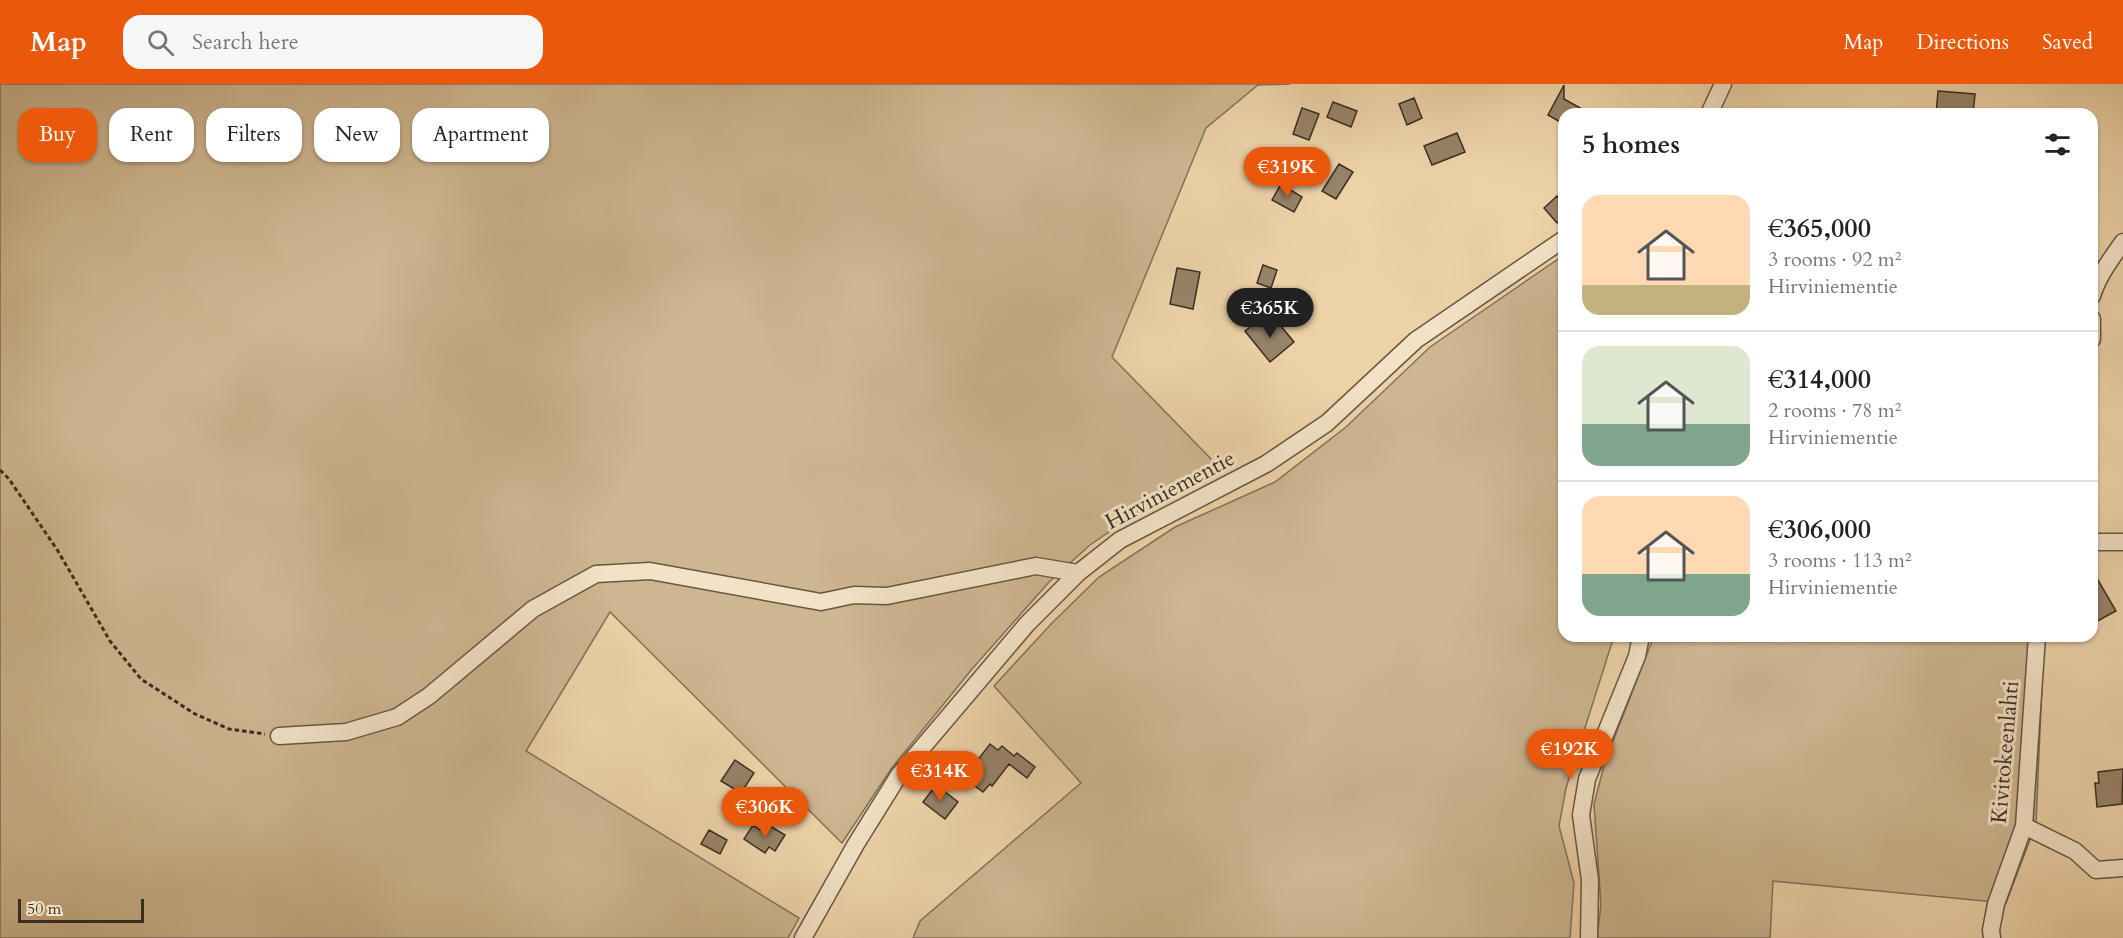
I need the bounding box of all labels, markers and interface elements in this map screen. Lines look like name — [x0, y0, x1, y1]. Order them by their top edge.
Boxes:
search box — [123, 15, 543, 69]
text: Map — [30, 23, 87, 61]
icon: search — [144, 26, 177, 59]
text: Search here — [192, 27, 299, 57]
text: Map — [1843, 28, 1883, 57]
text: Directions — [1916, 28, 2009, 57]
text: Saved — [2042, 28, 2093, 57]
chip: Buy — [18, 108, 97, 162]
chip: Rent — [109, 108, 194, 162]
chip: Filters — [206, 108, 302, 162]
chip: New — [314, 108, 400, 162]
chip: Apartment — [412, 108, 549, 162]
text: 5 homes — [1582, 127, 1680, 162]
icon: filters — [2041, 128, 2074, 161]
pin: €319K — [1245, 147, 1329, 198]
text: €319K — [1258, 153, 1316, 180]
text: €365,000 — [1768, 211, 1871, 246]
icon: home — [1630, 219, 1702, 291]
text: 3 rooms · 92 m² — [1768, 246, 1901, 273]
text: Hirviniementie — [1768, 273, 1898, 300]
pin: €365K — [1228, 288, 1312, 339]
text: €365K — [1241, 294, 1299, 321]
text: €314,000 — [1768, 362, 1871, 397]
icon: home — [1630, 370, 1702, 442]
text: 2 rooms · 78 m² — [1768, 397, 1901, 424]
text: Hirviniementie — [1768, 424, 1898, 451]
street label: Hirviniementie — [1100, 443, 1240, 537]
text: €306,000 — [1768, 512, 1871, 547]
icon: home — [1630, 520, 1702, 592]
text: 3 rooms · 113 m² — [1768, 547, 1912, 574]
text: Hirviniementie — [1768, 574, 1898, 601]
street label: Kivitokeenlahti — [1984, 679, 2026, 825]
pin: €192K — [1528, 729, 1612, 780]
text: €192K — [1541, 735, 1599, 762]
pin: €314K — [898, 751, 982, 802]
text: €314K — [911, 757, 969, 784]
pin: €306K — [723, 787, 807, 838]
text: €306K — [736, 793, 794, 820]
scale bar — [18, 896, 144, 924]
text: 50 m — [27, 898, 61, 920]

